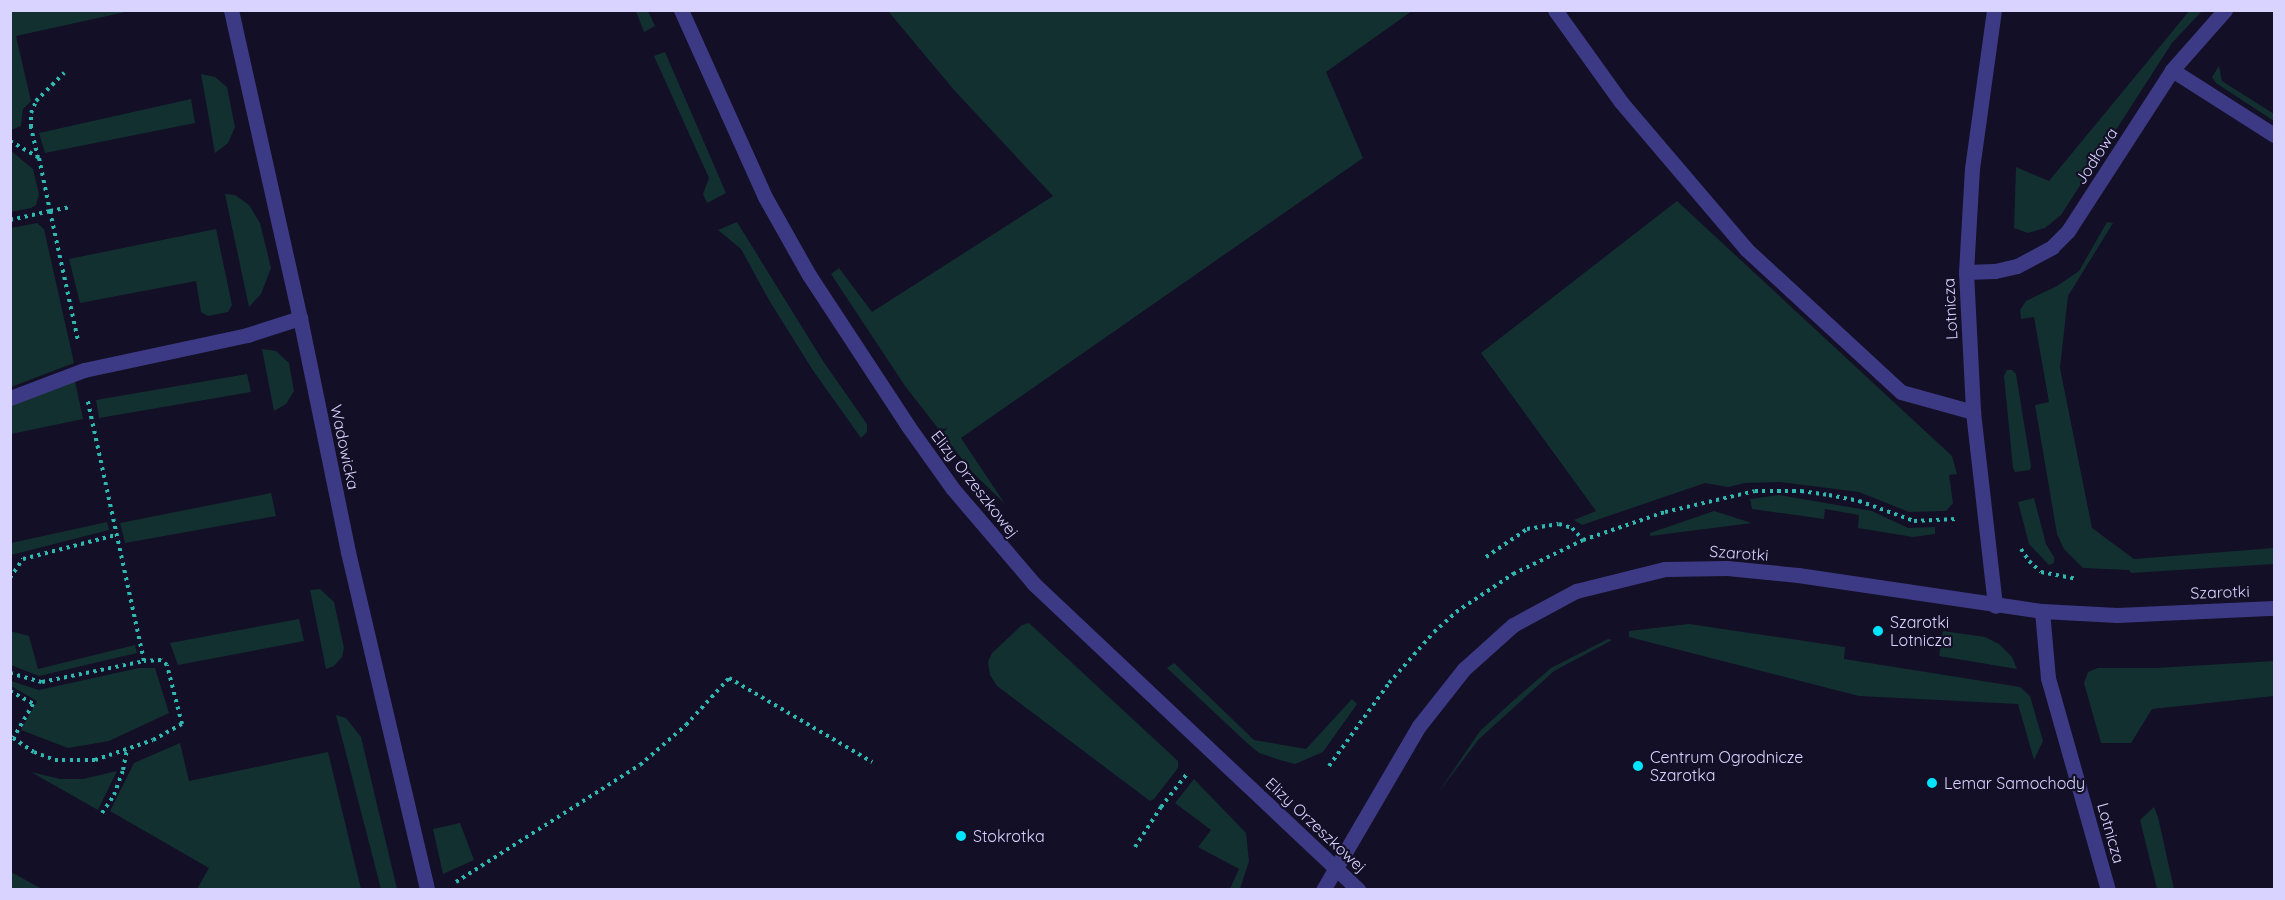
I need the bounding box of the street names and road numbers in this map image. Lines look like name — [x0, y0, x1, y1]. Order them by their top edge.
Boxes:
street label: Jodłowa — [2071, 124, 2121, 188]
street label: Lotnicza — [1939, 278, 1961, 340]
street label: Wadowicka — [327, 403, 363, 491]
street label: Elizy Orzeszkowej — [927, 427, 1023, 541]
street label: Szarotki — [1709, 541, 1769, 565]
street label: Szarotki — [2190, 581, 2250, 603]
street label: Elizy Orzeszkowej — [1262, 773, 1370, 877]
street label: Lotnicza — [2093, 801, 2129, 865]

